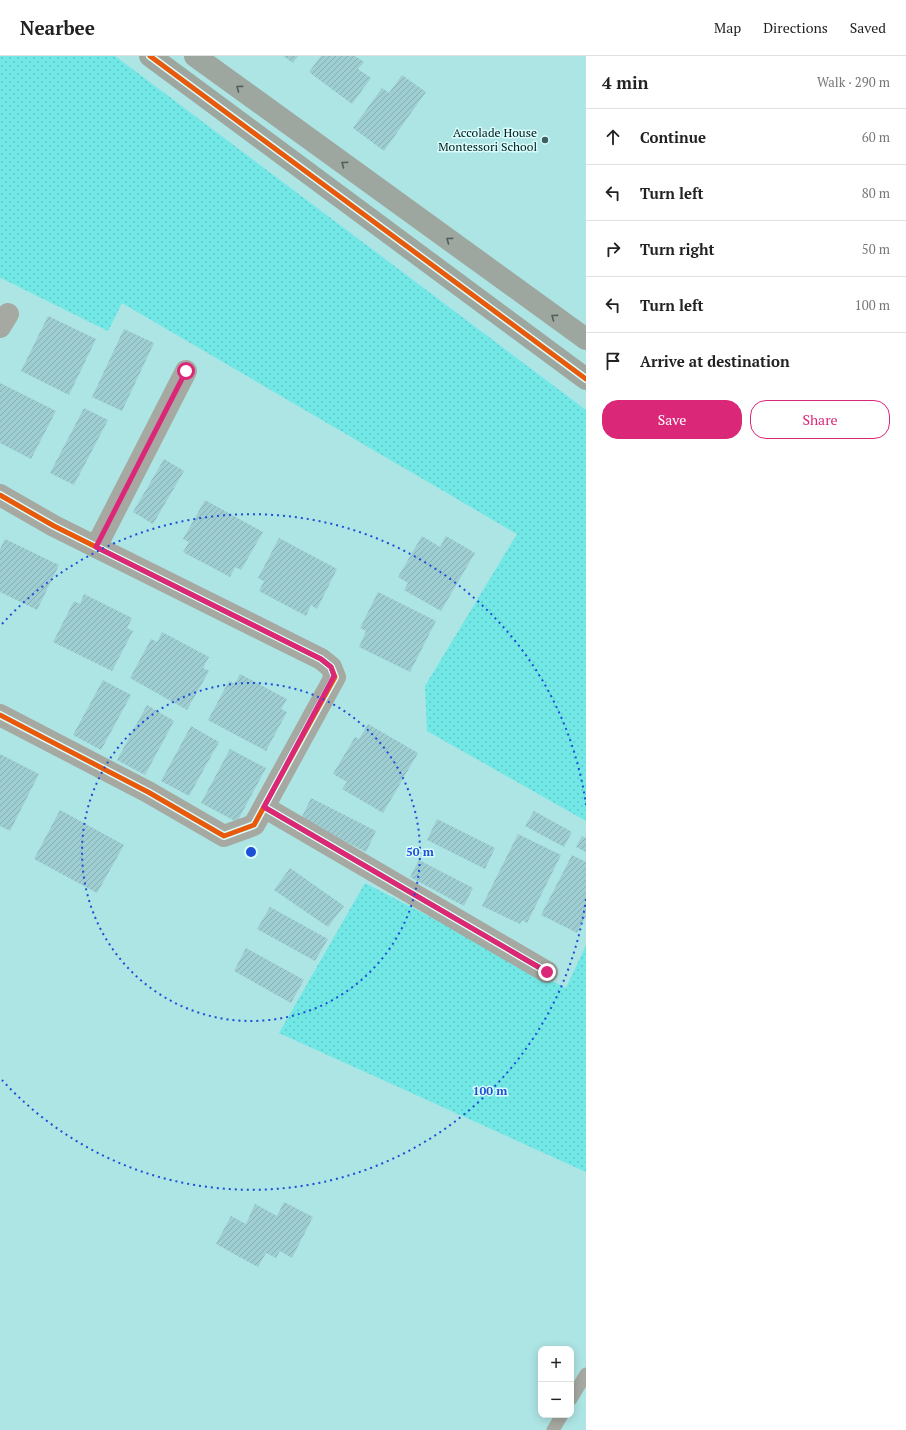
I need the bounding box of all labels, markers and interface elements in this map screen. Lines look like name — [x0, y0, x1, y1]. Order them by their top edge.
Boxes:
text: Nearbee — [20, 15, 95, 40]
text: Map — [714, 18, 741, 37]
text: Directions — [763, 18, 828, 37]
text: Saved — [850, 18, 886, 37]
text: 4 min — [602, 71, 649, 94]
text: Walk · 290 m — [817, 73, 890, 91]
one-way arrow — [236, 86, 243, 93]
place label: Accolade House Montessori School — [438, 125, 537, 154]
icon: ahead — [602, 126, 624, 148]
text: Continue — [640, 127, 706, 147]
text: 60 m — [862, 128, 890, 146]
marker: Accolade House Montessori School — [540, 135, 550, 145]
one-way arrow — [341, 161, 348, 169]
icon: left — [602, 182, 624, 204]
text: Turn left — [640, 183, 704, 203]
text: 80 m — [862, 184, 890, 202]
one-way arrow — [447, 238, 454, 245]
icon: right — [602, 238, 624, 260]
text: Turn right — [640, 239, 715, 259]
text: 50 m — [862, 240, 890, 258]
icon: left — [602, 294, 624, 316]
text: Turn left — [640, 295, 704, 315]
text: 100 m — [855, 296, 890, 314]
one-way arrow — [552, 314, 559, 321]
icon: arrive — [602, 350, 624, 372]
text: Arrive at destination — [640, 351, 790, 371]
route start — [177, 362, 195, 380]
button: Save — [602, 400, 742, 439]
button: Share — [750, 400, 890, 439]
text: 50 m — [406, 844, 434, 859]
centre of rings — [244, 845, 258, 859]
route end — [538, 963, 556, 981]
text: 100 m — [473, 1083, 507, 1098]
map controls — [538, 1346, 574, 1418]
button: + — [538, 1346, 574, 1382]
button: − — [538, 1382, 574, 1418]

